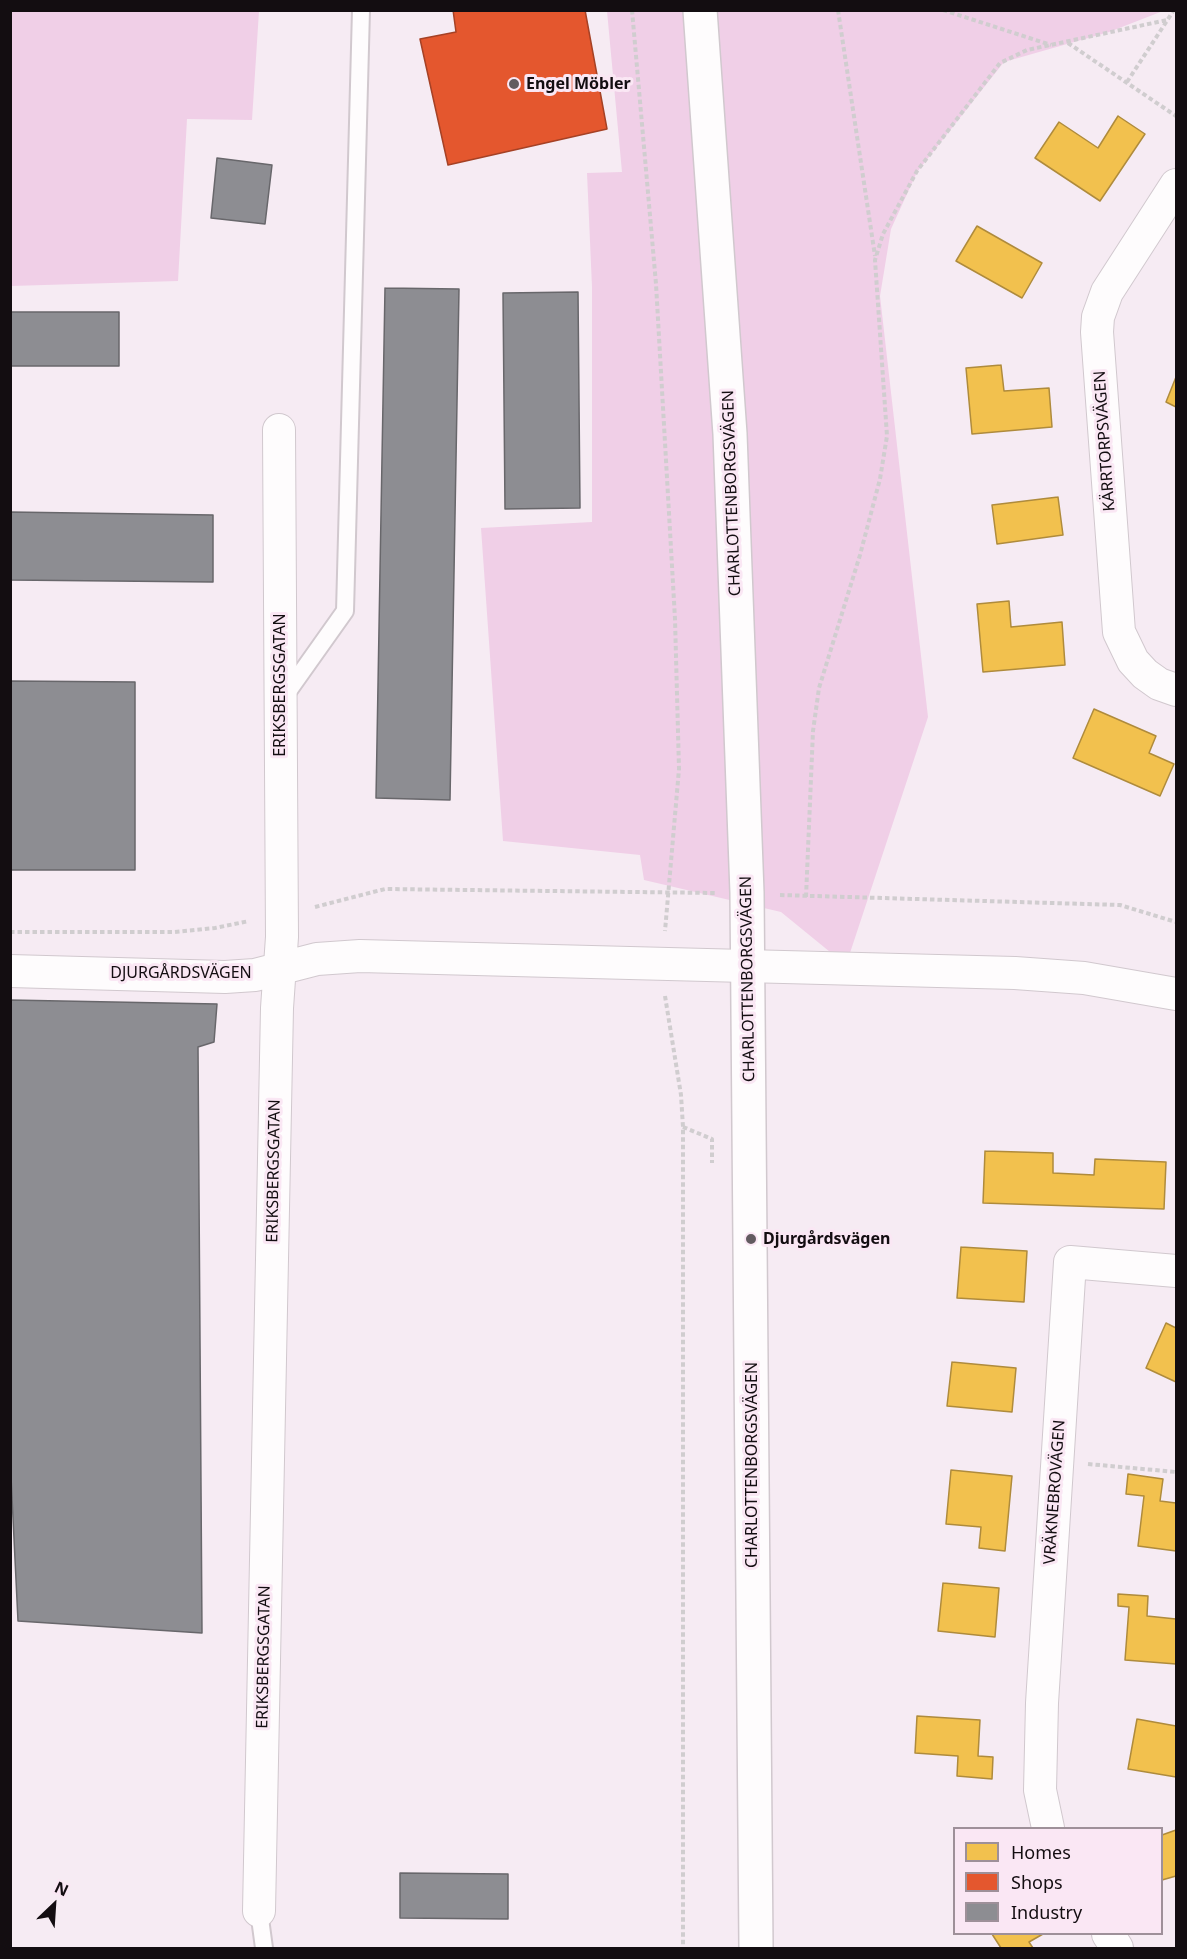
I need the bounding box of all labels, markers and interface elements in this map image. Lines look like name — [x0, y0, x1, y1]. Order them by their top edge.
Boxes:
place label: Engel Möbler — [526, 74, 631, 94]
marker: Engel Möbler — [507, 77, 521, 91]
street label: KÄRRTORPSVÄGEN — [1091, 370, 1119, 512]
street label: CHARLOTTENBORGSVÄGEN — [719, 390, 745, 596]
street label: ERIKSBERGSGATAN — [270, 613, 290, 757]
street label: CHARLOTTENBORGSVÄGEN — [737, 876, 759, 1082]
street label: DJURGÅRDSVÄGEN — [110, 963, 252, 983]
street label: ERIKSBERGSGATAN — [263, 1099, 285, 1243]
place label: Djurgårdsvägen — [763, 1229, 890, 1249]
marker: Djurgårdsvägen — [744, 1232, 758, 1246]
street label: CHARLOTTENBORGSVÄGEN — [742, 1362, 762, 1568]
street label: VRÄKNEBROVÄGEN — [1040, 1419, 1070, 1565]
street label: ERIKSBERGSGATAN — [253, 1585, 275, 1729]
legend — [953, 1827, 1163, 1935]
text: Homes — [1011, 1840, 1071, 1864]
text: Shops — [1011, 1870, 1063, 1894]
north arrow — [24, 1875, 84, 1935]
text: N — [51, 1876, 72, 1901]
text: Industry — [1011, 1900, 1082, 1924]

